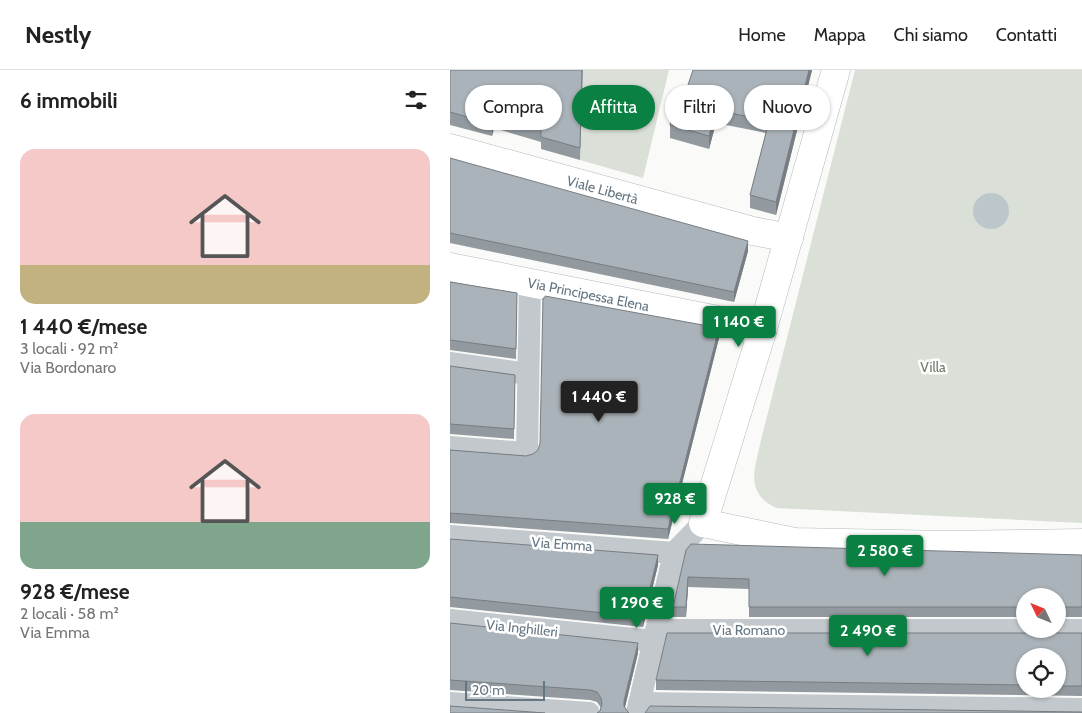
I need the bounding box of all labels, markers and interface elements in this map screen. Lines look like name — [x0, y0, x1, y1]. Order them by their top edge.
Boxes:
text: Nestly — [25, 20, 91, 49]
text: Home — [738, 24, 786, 46]
text: Mappa — [814, 24, 866, 46]
text: Chi siamo — [894, 24, 968, 46]
text: Contatti — [996, 24, 1057, 46]
chip: Compra — [465, 85, 562, 130]
chip: Affitta — [572, 85, 655, 130]
chip: Filtri — [665, 85, 734, 130]
chip: Nuovo — [744, 85, 830, 130]
icon: filters — [402, 86, 430, 114]
text: 6 immobili — [20, 88, 118, 113]
street label: Viale Libertà — [565, 171, 640, 208]
icon: home — [180, 181, 270, 271]
street label: Via Principessa Elena — [526, 274, 651, 315]
pin: 1 140 € — [693, 306, 785, 348]
text: 1 140 € — [714, 312, 764, 331]
text: 1 440 €/mese — [20, 314, 147, 339]
text: 3 locali · 92 m² — [20, 339, 118, 358]
text: Via Bordonaro — [20, 358, 116, 377]
park label: Villa — [920, 358, 946, 376]
pin: 1 440 € — [553, 380, 645, 423]
text: 1 440 € — [572, 387, 626, 406]
icon: home — [180, 446, 270, 536]
pin: 928 € — [640, 482, 710, 525]
text: 928 € — [655, 489, 695, 508]
street label: Via Emma — [531, 533, 593, 555]
pin: 2 580 € — [839, 534, 931, 577]
text: 2 580 € — [857, 541, 913, 560]
text: 928 €/mese — [20, 579, 130, 604]
pin: 1 290 € — [591, 586, 683, 629]
north arrow — [1016, 588, 1066, 638]
map controls — [1016, 588, 1066, 698]
text: 1 290 € — [611, 593, 663, 612]
text: 2 locali · 58 m² — [20, 604, 119, 623]
pin: 2 490 € — [822, 614, 914, 657]
street label: Via Inghilleri — [485, 615, 559, 641]
street label: Via Romano — [713, 621, 785, 639]
text: 2 490 € — [840, 621, 896, 640]
text: Via Emma — [20, 623, 90, 642]
button: locate — [1016, 648, 1066, 698]
scale bar — [465, 678, 545, 701]
text: 20 m — [472, 681, 505, 699]

